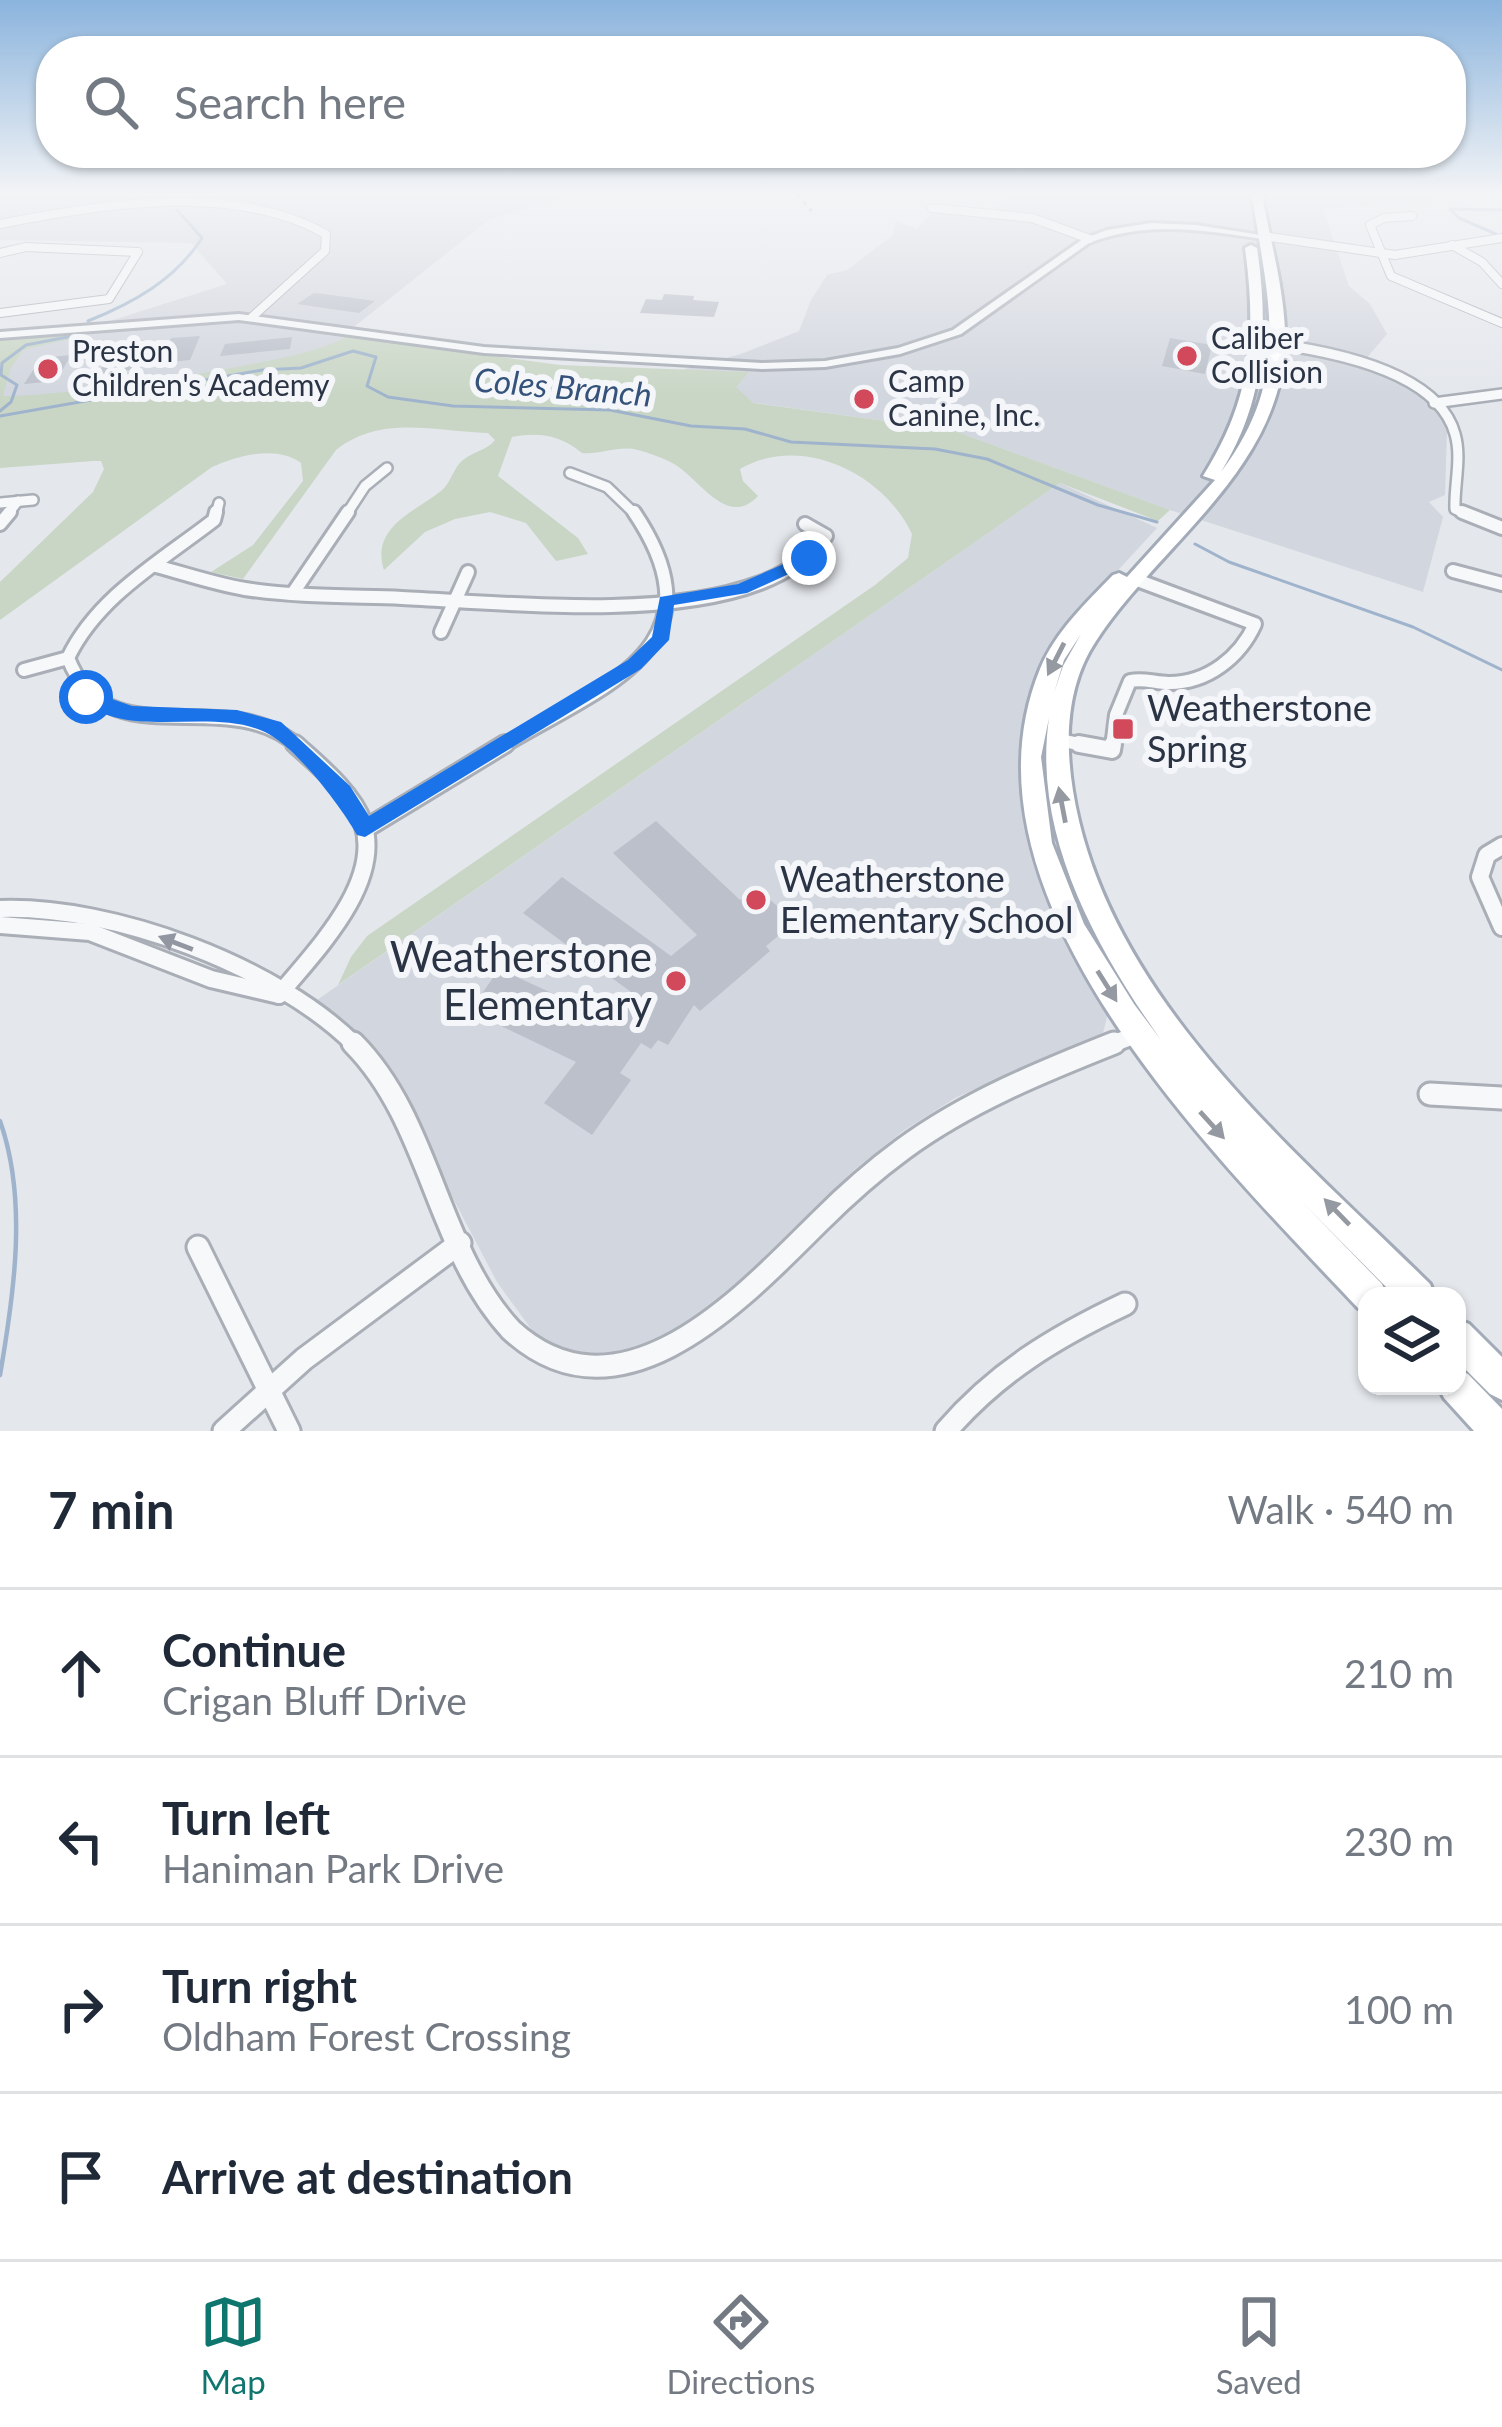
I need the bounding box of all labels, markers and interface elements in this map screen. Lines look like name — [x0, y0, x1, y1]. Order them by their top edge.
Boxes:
search box — [36, 36, 1466, 168]
icon: search — [78, 69, 144, 135]
text: Search here — [174, 75, 406, 129]
place label: Caliber Collision — [1211, 319, 1323, 389]
place label: Preston Children's Academy — [72, 332, 330, 402]
marker: Caliber Collision — [1174, 343, 1200, 369]
marker: Preston Children's Academy — [35, 356, 61, 382]
water label: Coles Branch — [473, 358, 654, 414]
place label: Camp Canine, Inc. — [888, 362, 1040, 432]
marker: Camp Canine, Inc. — [851, 386, 877, 412]
route end — [782, 531, 836, 585]
one-way arrow — [1046, 642, 1066, 677]
route start — [59, 670, 113, 724]
place label: Weatherstone Spring — [1147, 685, 1372, 770]
marker: Weatherstone Spring — [1110, 716, 1136, 742]
one-way arrow — [1052, 786, 1071, 823]
place label: Weatherstone Elementary School — [780, 856, 1073, 941]
marker: Weatherstone Elementary School — [743, 887, 769, 913]
place label: Weatherstone Elementary — [390, 931, 652, 1029]
one-way arrow — [157, 933, 193, 952]
marker: Weatherstone Elementary — [663, 968, 689, 994]
one-way arrow — [1096, 970, 1118, 1003]
one-way arrow — [1198, 1110, 1224, 1140]
one-way arrow — [1323, 1198, 1351, 1227]
map controls — [1358, 1287, 1466, 1395]
button: layers — [1358, 1287, 1466, 1395]
text: 7 min — [48, 1479, 174, 1540]
text: Walk · 540 m — [1227, 1486, 1454, 1532]
text: Continue — [162, 1623, 346, 1677]
icon: ahead — [48, 1640, 114, 1706]
text: 210 m — [1344, 1650, 1454, 1696]
text: Crigan Bluff Drive — [162, 1677, 467, 1723]
text: Turn left — [162, 1791, 330, 1845]
icon: left — [48, 1808, 114, 1874]
text: 230 m — [1344, 1818, 1454, 1864]
text: Haniman Park Drive — [162, 1845, 504, 1891]
text: Turn right — [162, 1959, 357, 2013]
icon: right — [48, 1976, 114, 2042]
text: 100 m — [1344, 1986, 1454, 2032]
text: Oldham Forest Crossing — [162, 2013, 571, 2059]
icon: arrive — [48, 2144, 114, 2210]
text: Arrive at destination — [162, 2150, 573, 2204]
tab: Map — [200, 2289, 266, 2401]
tab: Directions — [666, 2289, 815, 2401]
tab: Saved — [1216, 2289, 1302, 2401]

